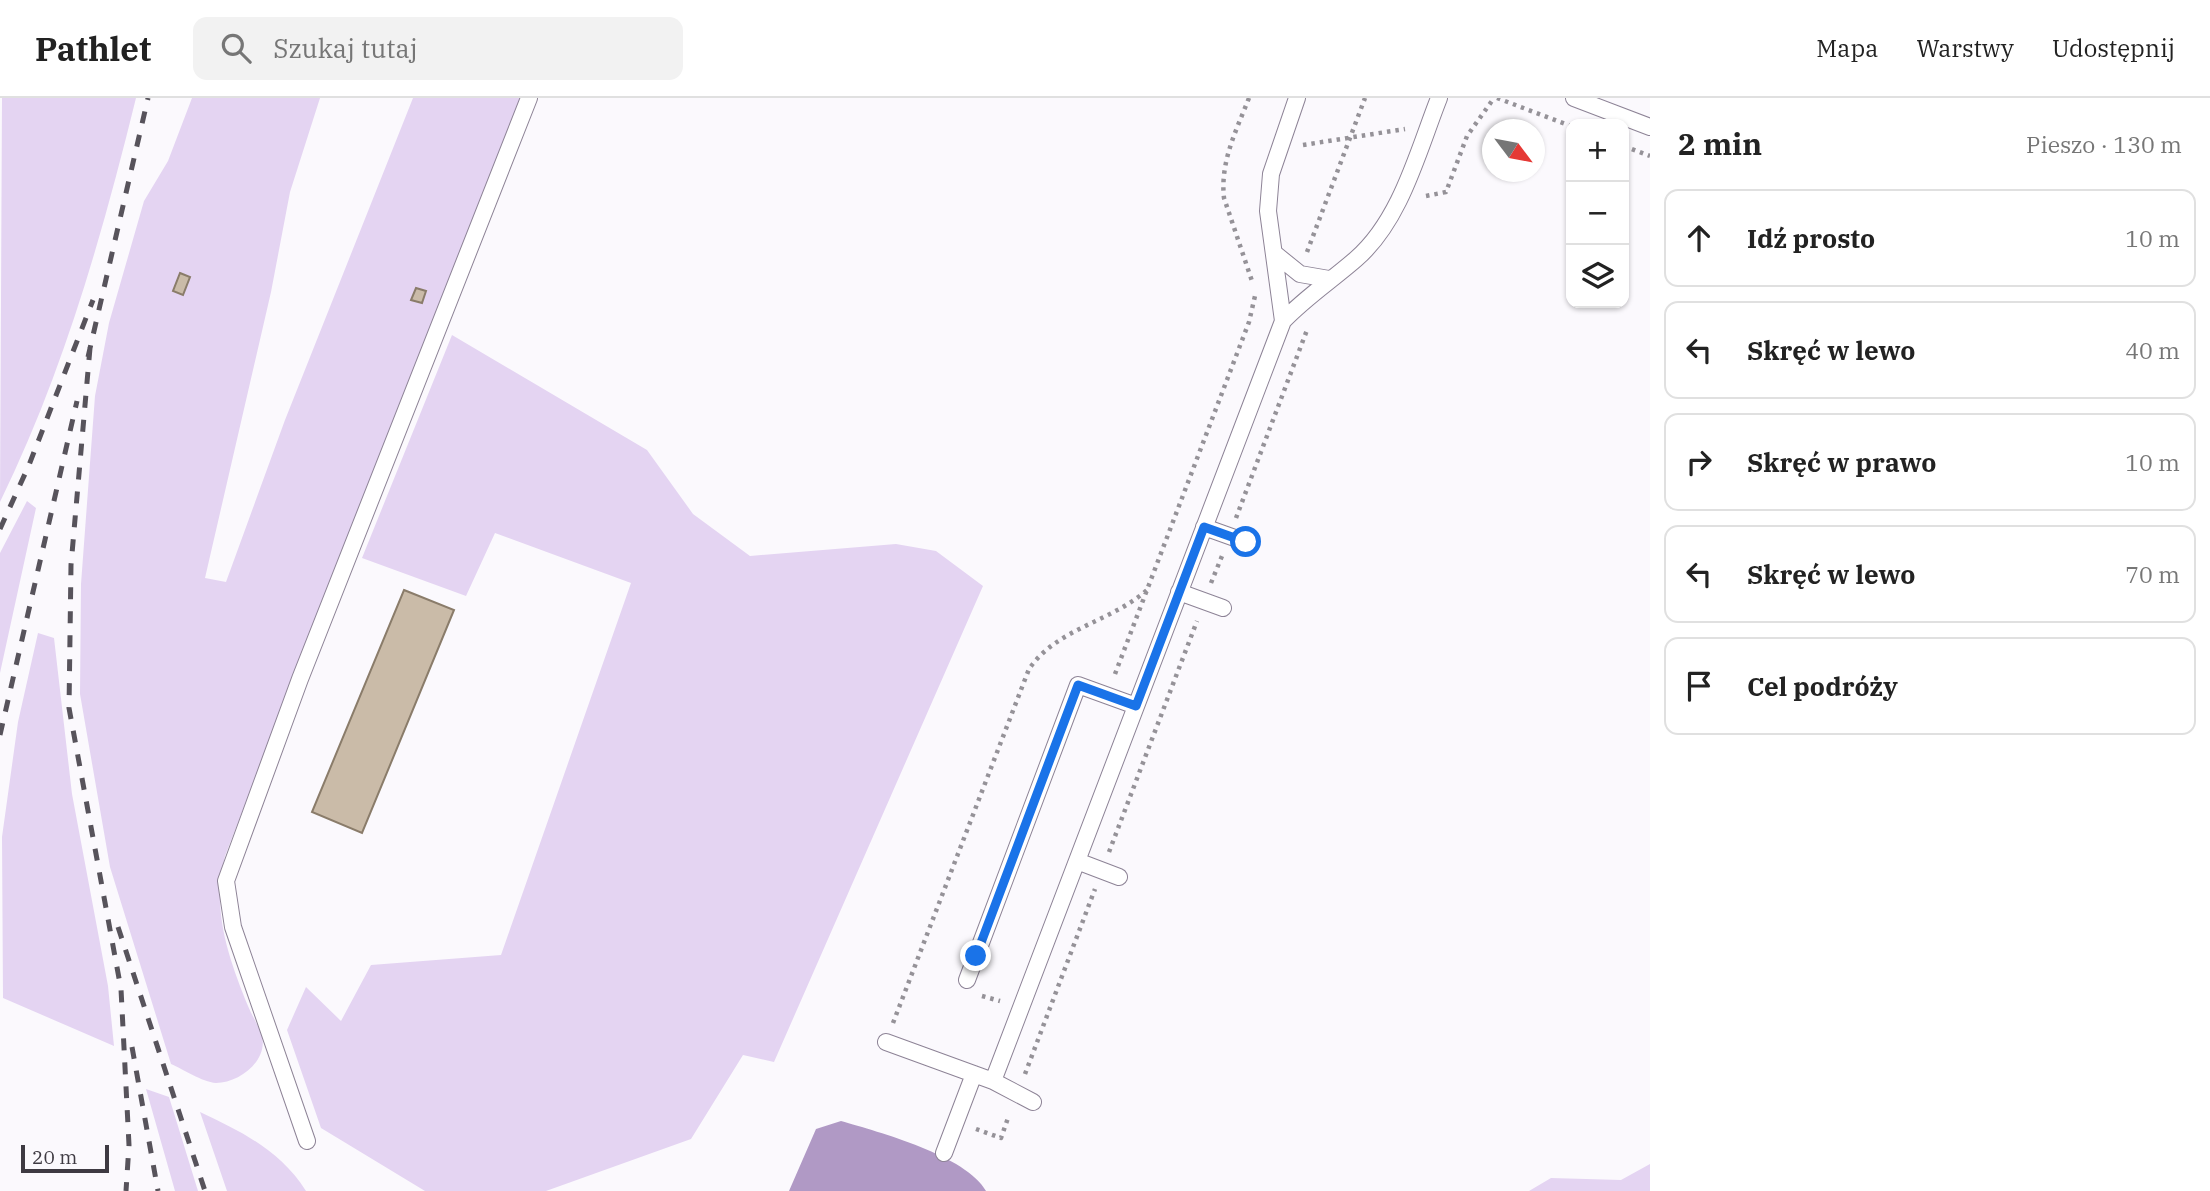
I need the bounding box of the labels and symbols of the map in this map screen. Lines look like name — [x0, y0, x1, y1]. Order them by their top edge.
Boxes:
north arrow — [1482, 119, 1545, 182]
route start — [1230, 526, 1261, 557]
route end — [960, 940, 991, 971]
scale bar — [21, 1142, 108, 1174]

